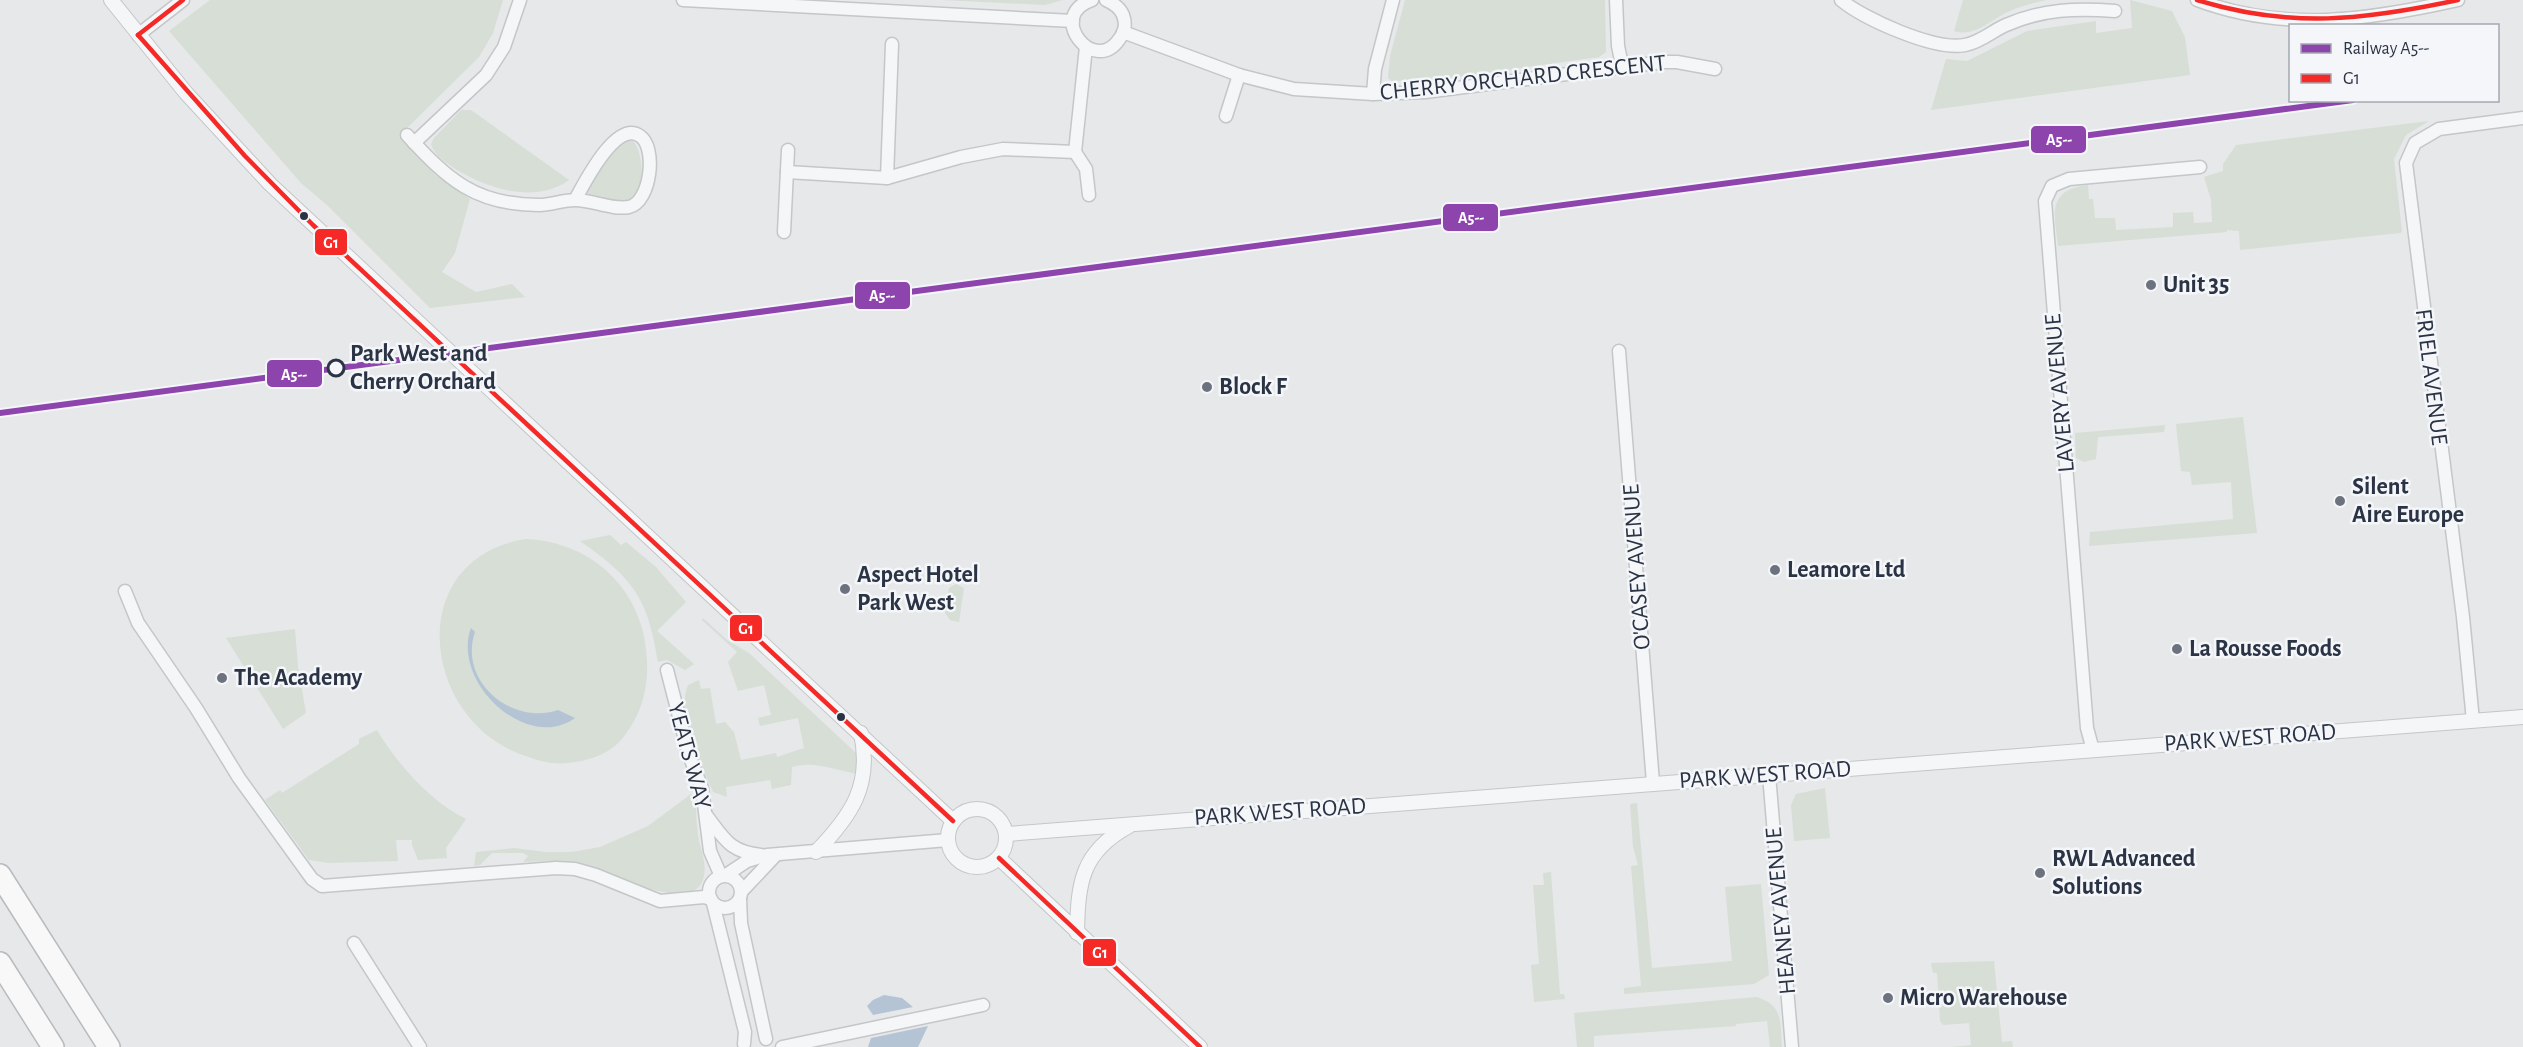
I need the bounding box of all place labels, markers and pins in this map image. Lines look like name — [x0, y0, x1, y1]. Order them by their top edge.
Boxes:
unlabelled marker — [298, 210, 310, 222]
place label: Unit 35 — [2163, 273, 2229, 297]
marker: Unit 35 — [2144, 278, 2158, 292]
place label: Park West and Cherry Orchard — [350, 342, 496, 394]
marker: Park West and Cherry Orchard — [327, 359, 345, 377]
place label: Block F — [1219, 375, 1288, 399]
marker: Block F — [1200, 380, 1214, 394]
place label: Silent Aire Europe — [2352, 475, 2464, 527]
marker: Silent Aire Europe — [2333, 494, 2347, 508]
place label: Leamore Ltd — [1787, 558, 1906, 582]
place label: Aspect Hotel Park West — [857, 563, 979, 615]
marker: Leamore Ltd — [1768, 563, 1782, 577]
marker: Aspect Hotel Park West — [838, 582, 852, 596]
place label: La Rousse Foods — [2189, 637, 2342, 661]
marker: La Rousse Foods — [2170, 642, 2184, 656]
place label: The Academy — [234, 666, 362, 690]
marker: The Academy — [215, 671, 229, 685]
unlabelled marker — [835, 711, 847, 723]
place label: RWL Advanced Solutions — [2052, 847, 2196, 899]
marker: RWL Advanced Solutions — [2033, 866, 2047, 880]
place label: Micro Warehouse — [1900, 986, 2067, 1010]
marker: Micro Warehouse — [1881, 991, 1895, 1005]

